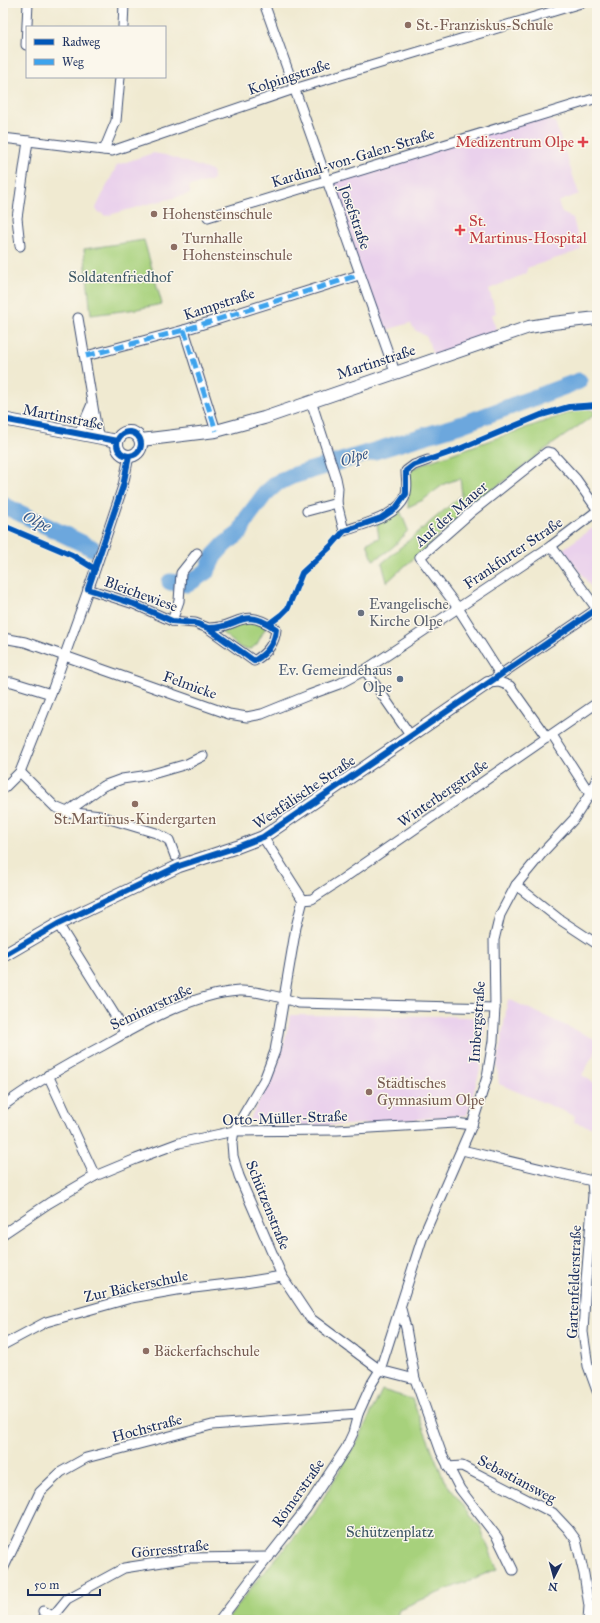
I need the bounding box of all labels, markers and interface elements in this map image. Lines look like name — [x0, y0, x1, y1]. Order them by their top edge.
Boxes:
place label: St.-Franziskus-Schule — [416, 16, 553, 34]
marker: St.-Franziskus-Schule — [403, 20, 413, 30]
legend — [26, 26, 166, 78]
text: Radweg — [62, 35, 100, 50]
text: Weg — [62, 55, 84, 70]
street label: Kolpingstraße — [246, 55, 332, 99]
street label: Kardinal-von-Galen-Straße — [269, 125, 437, 191]
place label: Medizentrum Olpe — [455, 133, 574, 151]
marker: Medizentrum Olpe — [577, 136, 589, 148]
street label: Josefstraße — [334, 181, 374, 252]
place label: Hohensteinschule — [162, 205, 273, 223]
marker: Hohensteinschule — [149, 209, 159, 219]
place label: St. Martinus-Hospital — [469, 212, 588, 247]
marker: St. Martinus-Hospital — [454, 224, 466, 236]
place label: Turnhalle Hohensteinschule — [182, 229, 293, 264]
marker: Turnhalle Hohensteinschule — [169, 242, 179, 252]
park label: Soldatenfriedhof — [68, 268, 175, 286]
street label: Kampstraße — [181, 284, 257, 324]
street label: Martinstraße — [334, 341, 418, 383]
street label: Martinstraße — [21, 400, 105, 434]
water label: Olpe — [338, 443, 372, 471]
street label: Auf der Mauer — [410, 477, 491, 551]
water label: Olpe — [20, 506, 55, 537]
street label: Frankfurter Straße — [460, 513, 566, 593]
street label: Bleichewiese — [102, 572, 180, 616]
place label: Evangelische Kirche Olpe — [369, 595, 449, 630]
marker: Evangelische Kirche Olpe — [356, 608, 366, 618]
place label: Ev. Gemeindehaus Olpe — [278, 661, 392, 696]
street label: Felmicke — [161, 667, 219, 703]
marker: Ev. Gemeindehaus Olpe — [395, 674, 405, 684]
street label: Westfälische Straße — [249, 751, 359, 833]
street label: Winterbergstraße — [394, 755, 492, 831]
marker: St.Martinus-Kindergarten — [130, 799, 140, 809]
place label: St.Martinus-Kindergarten — [54, 810, 216, 828]
street label: Seminarstraße — [107, 980, 195, 1034]
street label: Imbergstraße — [465, 981, 489, 1063]
place label: Städtisches Gymnasium Olpe — [377, 1074, 485, 1109]
marker: Städtisches Gymnasium Olpe — [364, 1087, 374, 1097]
street label: Otto-Müller-Straße — [222, 1107, 348, 1129]
street label: Schützenstraße — [242, 1158, 294, 1252]
street label: Gartenfelderstraße — [563, 1225, 585, 1339]
street label: Zur Bäckerschule — [82, 1266, 190, 1306]
place label: Bäckerfachschule — [154, 1342, 260, 1360]
marker: Bäckerfachschule — [141, 1346, 151, 1356]
street label: Hochstraße — [110, 1410, 184, 1446]
street label: Sebastiansweg — [475, 1451, 560, 1508]
street label: Römerstraße — [268, 1455, 328, 1531]
park label: Schützenplatz — [346, 1523, 434, 1541]
street label: Görresstraße — [130, 1536, 210, 1562]
north arrow — [534, 1557, 574, 1597]
scale bar — [28, 1571, 100, 1597]
text: 50 m — [34, 1578, 59, 1592]
text: N — [547, 1579, 558, 1593]

